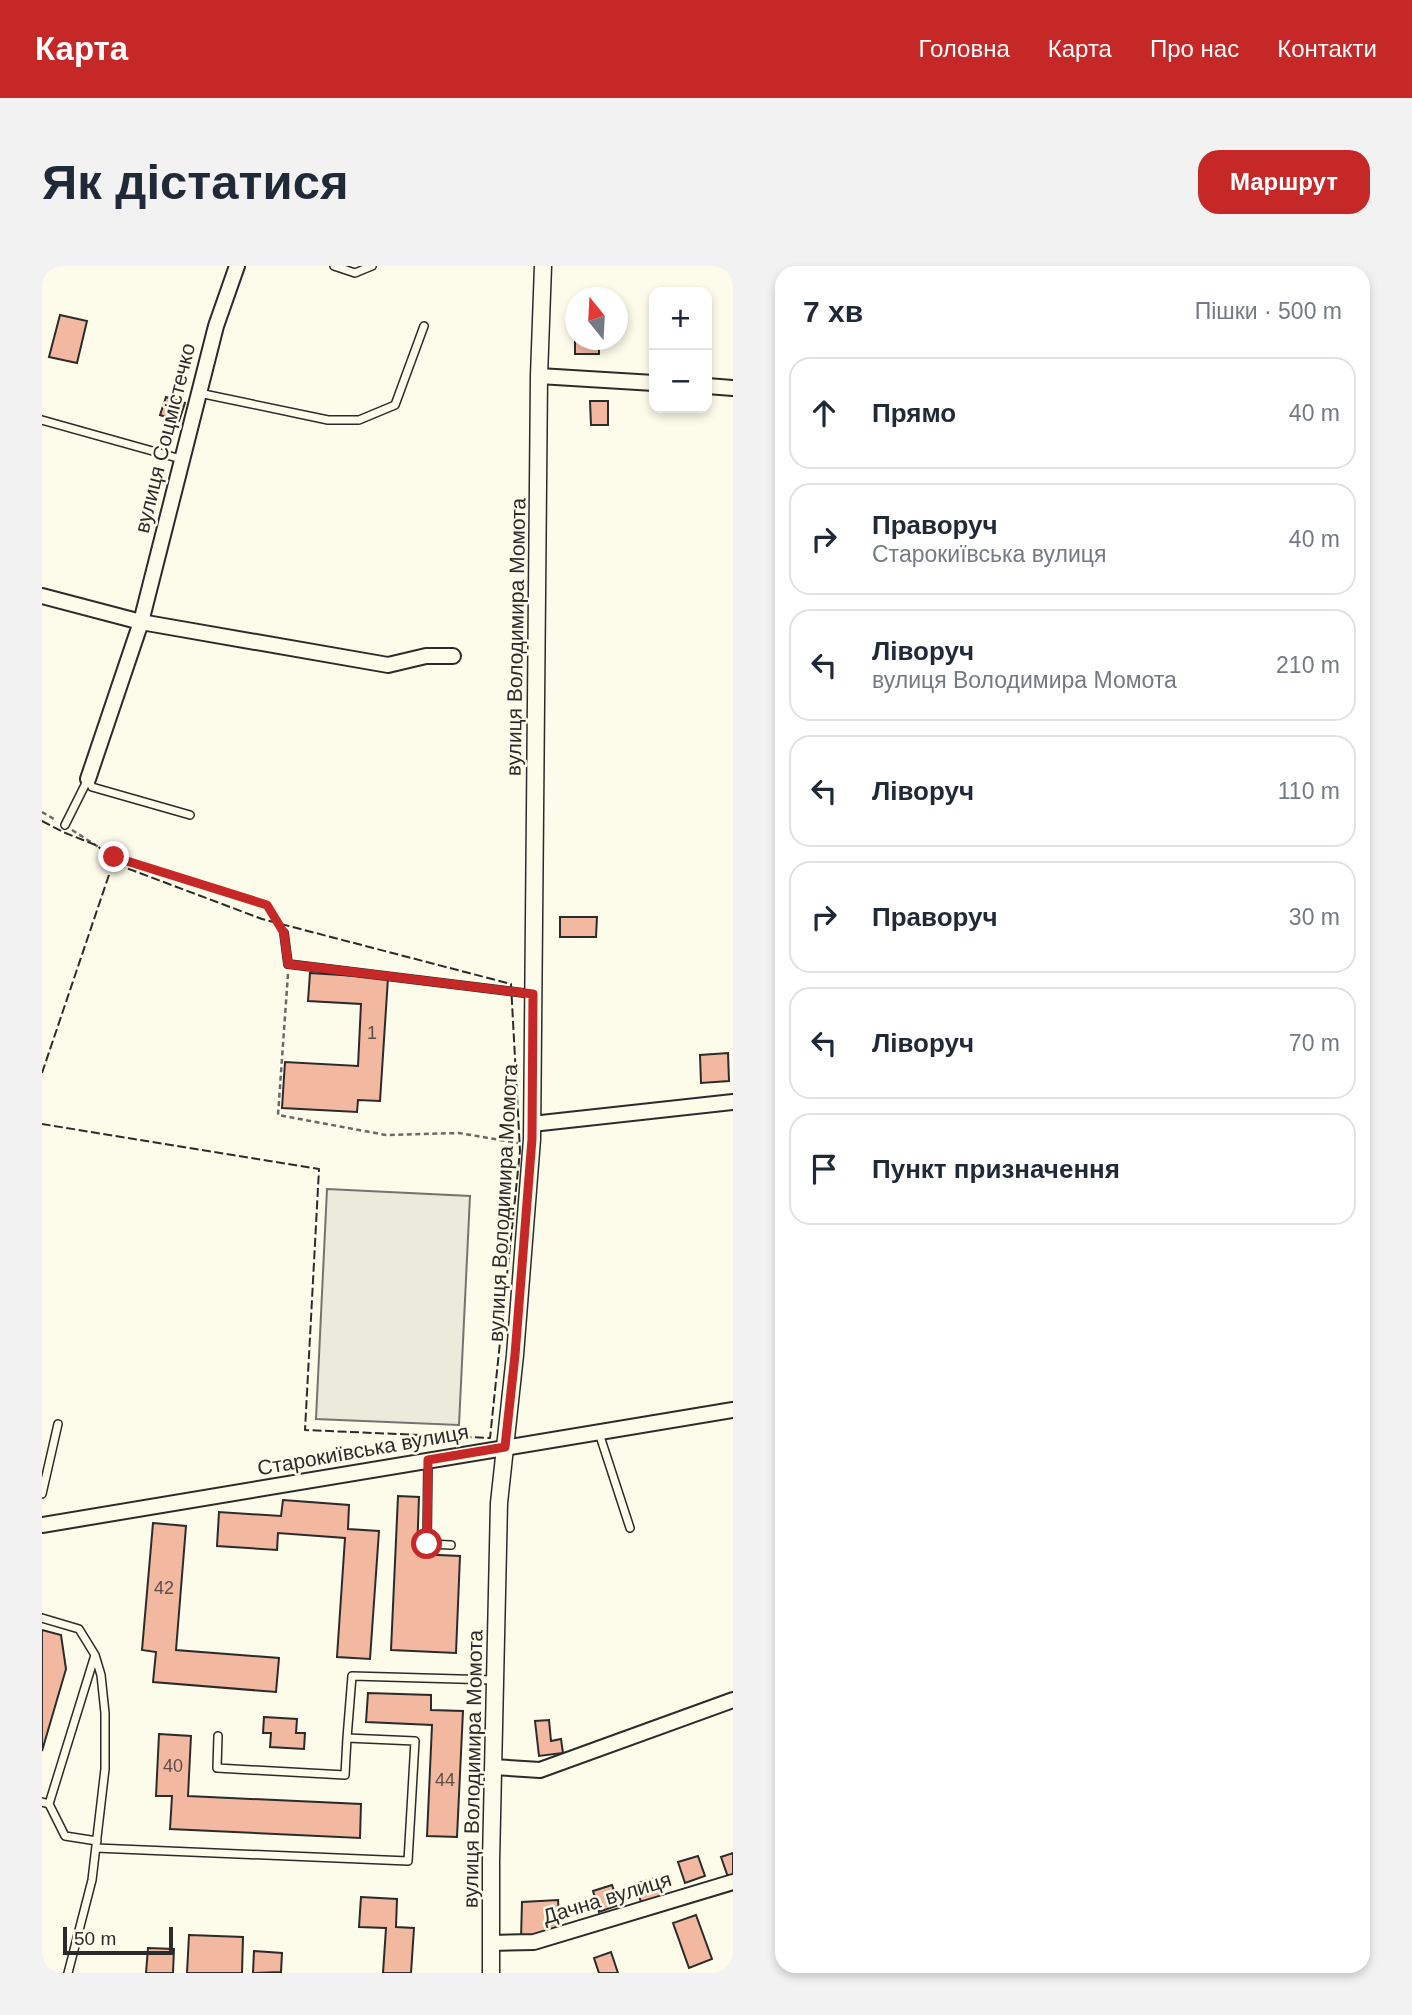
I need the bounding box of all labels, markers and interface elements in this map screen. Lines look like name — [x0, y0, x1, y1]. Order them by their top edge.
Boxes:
text: Карта — [35, 30, 128, 67]
text: Головна — [919, 35, 1010, 62]
text: Карта — [1048, 35, 1112, 62]
text: Про нас — [1150, 35, 1239, 62]
text: Контакти — [1277, 35, 1377, 62]
button: Маршрут — [1198, 150, 1370, 214]
text: Як дістатися — [42, 155, 349, 209]
north arrow — [565, 287, 628, 350]
map controls — [649, 287, 712, 413]
button: + — [649, 287, 712, 350]
text: 7 хв — [803, 295, 863, 328]
text: Пішки · 500 m — [1195, 298, 1342, 324]
street label: вулиця Соцмістечко — [130, 341, 199, 535]
button: − — [649, 350, 712, 413]
icon: ahead — [805, 394, 843, 432]
text: Прямо — [872, 398, 956, 428]
text: 40 m — [1289, 400, 1340, 426]
street label: вулиця Володимира Момота — [502, 497, 529, 776]
text: Праворуч — [872, 510, 998, 540]
icon: right — [805, 520, 843, 558]
text: 40 m — [1289, 526, 1340, 552]
text: Старокиївська вулиця — [872, 541, 1106, 567]
text: Ліворуч — [872, 636, 974, 666]
icon: left — [805, 646, 843, 684]
text: 210 m — [1276, 652, 1340, 678]
text: вулиця Володимира Момота — [872, 667, 1177, 693]
icon: left — [805, 772, 843, 810]
text: Ліворуч — [872, 776, 974, 806]
text: 110 m — [1278, 778, 1340, 804]
route end — [98, 841, 129, 872]
icon: right — [805, 898, 843, 936]
text: Праворуч — [872, 902, 998, 932]
text: 30 m — [1289, 904, 1340, 930]
house number: 1 — [367, 1023, 377, 1043]
icon: left — [805, 1024, 843, 1062]
text: Ліворуч — [872, 1028, 974, 1058]
text: 70 m — [1289, 1030, 1340, 1056]
street label: вулиця Володимира Момота — [484, 1063, 521, 1343]
icon: arrive — [805, 1150, 843, 1188]
text: Пункт призначення — [872, 1154, 1120, 1184]
street label: Старокиївська вулиця — [256, 1420, 470, 1479]
route start — [411, 1528, 442, 1559]
house number: 42 — [154, 1578, 174, 1598]
street label: вулиця Володимира Момота — [459, 1629, 486, 1908]
house number: 40 — [163, 1756, 183, 1776]
house number: 44 — [435, 1770, 455, 1790]
street label: Дачна вулиця — [540, 1867, 674, 1928]
scale bar — [63, 1924, 173, 1956]
text: 50 m — [74, 1928, 116, 1949]

